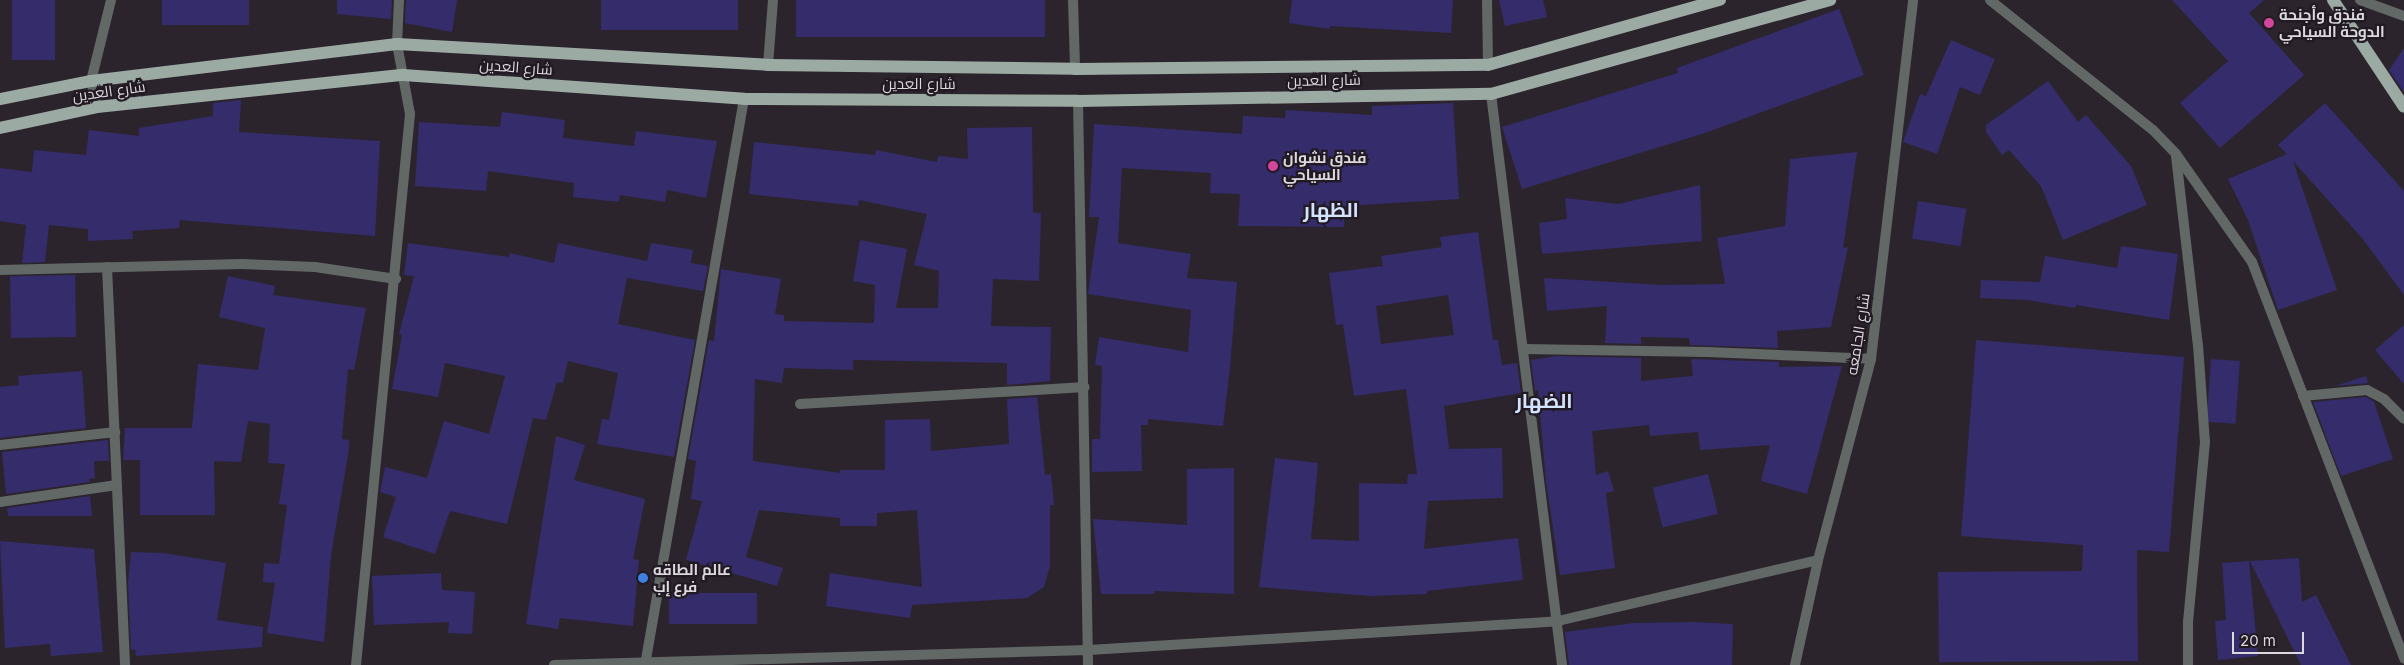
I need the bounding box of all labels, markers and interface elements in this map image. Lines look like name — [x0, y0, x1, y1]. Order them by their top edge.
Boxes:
place label: فندق وأجنحة الدوحة السياحي — [2279, 5, 2385, 40]
marker: فندق وأجنحة الدوحة السياحي — [2263, 17, 2275, 29]
street label: شارع العدين — [479, 55, 553, 79]
street label: شارع العدين — [1287, 70, 1361, 90]
street label: شارع العدين — [882, 75, 956, 93]
street label: شارع العدين — [71, 77, 147, 105]
place label: فندق نشوان السياحي — [1283, 148, 1366, 183]
marker: فندق نشوان السياحي — [1267, 160, 1279, 172]
district label: الظهار — [1303, 198, 1359, 222]
street label: شارع الجامعه — [1843, 292, 1873, 376]
district label: الضهار — [1515, 389, 1573, 413]
place label: عالم الطاقه فرع إب — [653, 560, 731, 595]
marker: عالم الطاقه فرع إب — [637, 572, 649, 584]
scale bar — [2234, 622, 2306, 654]
text: 20 m — [2240, 631, 2276, 650]

